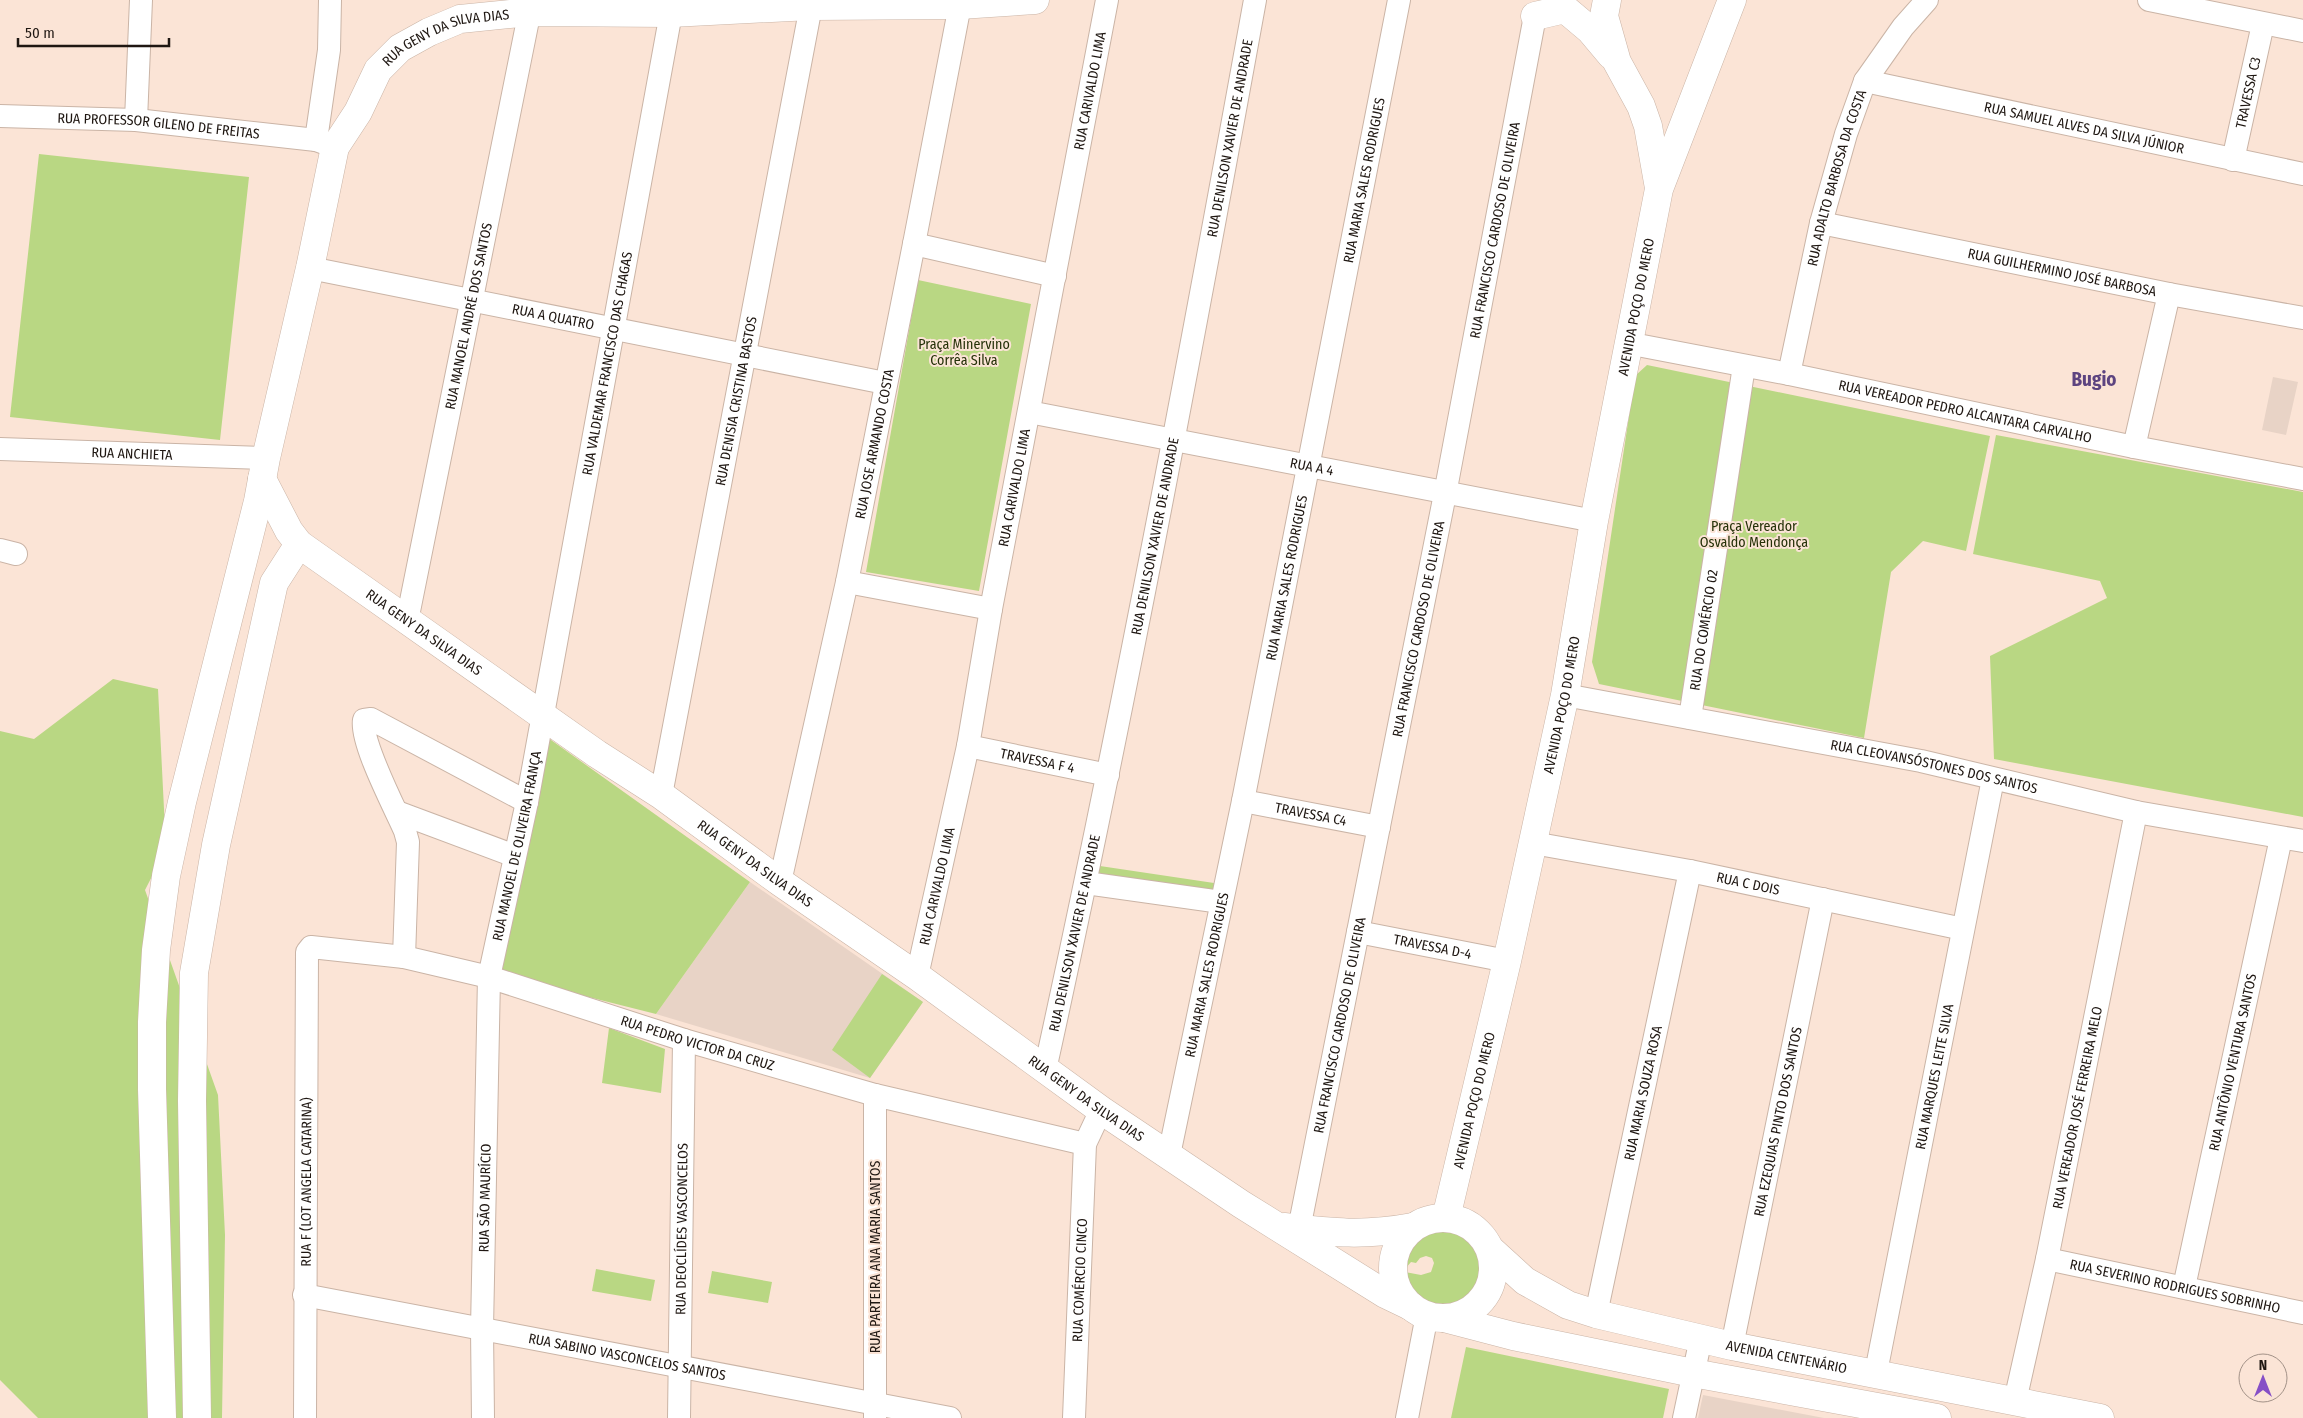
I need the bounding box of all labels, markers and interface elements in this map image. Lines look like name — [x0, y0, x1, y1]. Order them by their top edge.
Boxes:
street label: RUA GENY DA SILVA DIAS — [379, 6, 510, 70]
scale bar — [18, 15, 169, 47]
text: 50 m — [25, 24, 55, 42]
street label: RUA CARIVALDO LIMA — [1071, 30, 1110, 151]
street label: RUA DENILSON XAVIER DE ANDRADE — [1204, 38, 1257, 239]
street label: TRAVESSA C3 — [2232, 55, 2264, 130]
street label: RUA ADALTO BARBOSA DA COSTA — [1804, 87, 1870, 268]
street label: RUA MARIA SALES RODRIGUES — [1340, 96, 1389, 265]
street label: RUA SAMUEL ALVES DA SILVA JÚNIOR — [1982, 99, 2186, 158]
street label: RUA PROFESSOR GILENO DE FREITAS — [57, 110, 261, 143]
street label: RUA FRANCISCO CARDOSO DE OLIVEIRA — [1466, 120, 1524, 340]
street label: RUA MANOEL ANDRÉ DOS SANTOS — [442, 221, 496, 411]
street label: AVENIDA POÇO DO MERO — [1615, 236, 1658, 377]
street label: RUA GUILHERMINO JOSÉ BARBOSA — [1966, 245, 2158, 300]
street label: RUA VALDEMAR FRANCISCO DAS CHAGAS — [579, 250, 636, 477]
street label: RUA A QUATRO — [511, 301, 596, 334]
street label: RUA DENISIA CRISTINA BASTOS — [712, 315, 761, 487]
park label: Praça Minervino Corrêa Silva — [918, 336, 1010, 369]
street label: RUA JOSE ARMANDO COSTA — [852, 367, 898, 521]
district label: Bugio — [2072, 368, 2117, 391]
street label: RUA VEREADOR PEDRO ALCANTARA CARVALHO — [1837, 377, 2093, 447]
street label: RUA CARIVALDO LIMA — [995, 427, 1034, 548]
street label: RUA DENILSON XAVIER DE ANDRADE — [1128, 436, 1183, 637]
street label: RUA ANCHIETA — [91, 444, 173, 464]
street label: RUA A 4 — [1289, 455, 1335, 480]
street label: RUA MARIA SALES RODRIGUES — [1263, 494, 1311, 662]
park label: Praça Vereador Osvaldo Mendonça — [1700, 518, 1808, 551]
street label: RUA FRANCISCO CARDOSO DE OLIVEIRA — [1389, 519, 1449, 739]
street label: RUA DO COMÉRCIO 02 — [1686, 568, 1722, 692]
street label: RUA GENY DA SILVA DIAS — [362, 586, 485, 679]
street label: AVENIDA POÇO DO MERO — [1540, 635, 1584, 775]
street label: RUA CLEOVANSÓSTONES DOS SANTOS — [1829, 736, 2039, 797]
street label: TRAVESSA F 4 — [999, 745, 1076, 777]
street label: RUA MANOEL DE OLIVEIRA FRANÇA — [489, 749, 545, 943]
street label: TRAVESSA C4 — [1274, 799, 1348, 830]
street label: RUA GENY DA SILVA DIAS — [694, 817, 816, 911]
street label: RUA CARIVALDO LIMA — [916, 825, 959, 947]
street label: RUA DENILSON XAVIER DE ANDRADE — [1046, 833, 1104, 1033]
street label: RUA C DOIS — [1715, 869, 1781, 899]
street label: RUA MARIA SALES RODRIGUES — [1182, 891, 1233, 1059]
street label: RUA FRANCISCO CARDOSO DE OLIVEIRA — [1310, 915, 1370, 1135]
street label: TRAVESSA D-4 — [1392, 931, 1473, 963]
street label: RUA ANTÔNIO VENTURA SANTOS — [2206, 972, 2260, 1153]
street label: RUA MARQUES LEITE SILVA — [1912, 1002, 1958, 1151]
street label: RUA VEREADOR JOSÉ FERREIRA MELO — [2049, 1005, 2106, 1211]
street label: RUA PEDRO VICTOR DA CRUZ — [618, 1012, 777, 1075]
street label: RUA MARIA SOUZA ROSA — [1621, 1023, 1666, 1162]
street label: RUA EZEQUIAS PINTO DOS SANTOS — [1751, 1025, 1806, 1218]
street label: AVENIDA POÇO DO MERO — [1450, 1030, 1499, 1170]
street label: RUA GENY DA SILVA DIAS — [1025, 1052, 1147, 1146]
street label: RUA F (LOT ANGELA CATARINA) — [298, 1097, 315, 1267]
street label: RUA SÃO MAURÍCIO — [476, 1143, 495, 1253]
street label: RUA DEOCLÍDES VASCONCELOS — [672, 1143, 692, 1315]
street label: RUA PARTEIRA ANA MARIA SANTOS — [867, 1161, 884, 1353]
street label: RUA COMÉRCIO CINCO — [1069, 1218, 1091, 1342]
street label: RUA SEVERINO RODRIGUES SOBRINHO — [2068, 1256, 2282, 1317]
street label: RUA SABINO VASCONCELOS SANTOS — [527, 1330, 727, 1384]
street label: AVENIDA CENTENÁRIO — [1724, 1337, 1849, 1377]
north arrow — [2238, 1353, 2288, 1403]
text: N — [2259, 1357, 2267, 1374]

